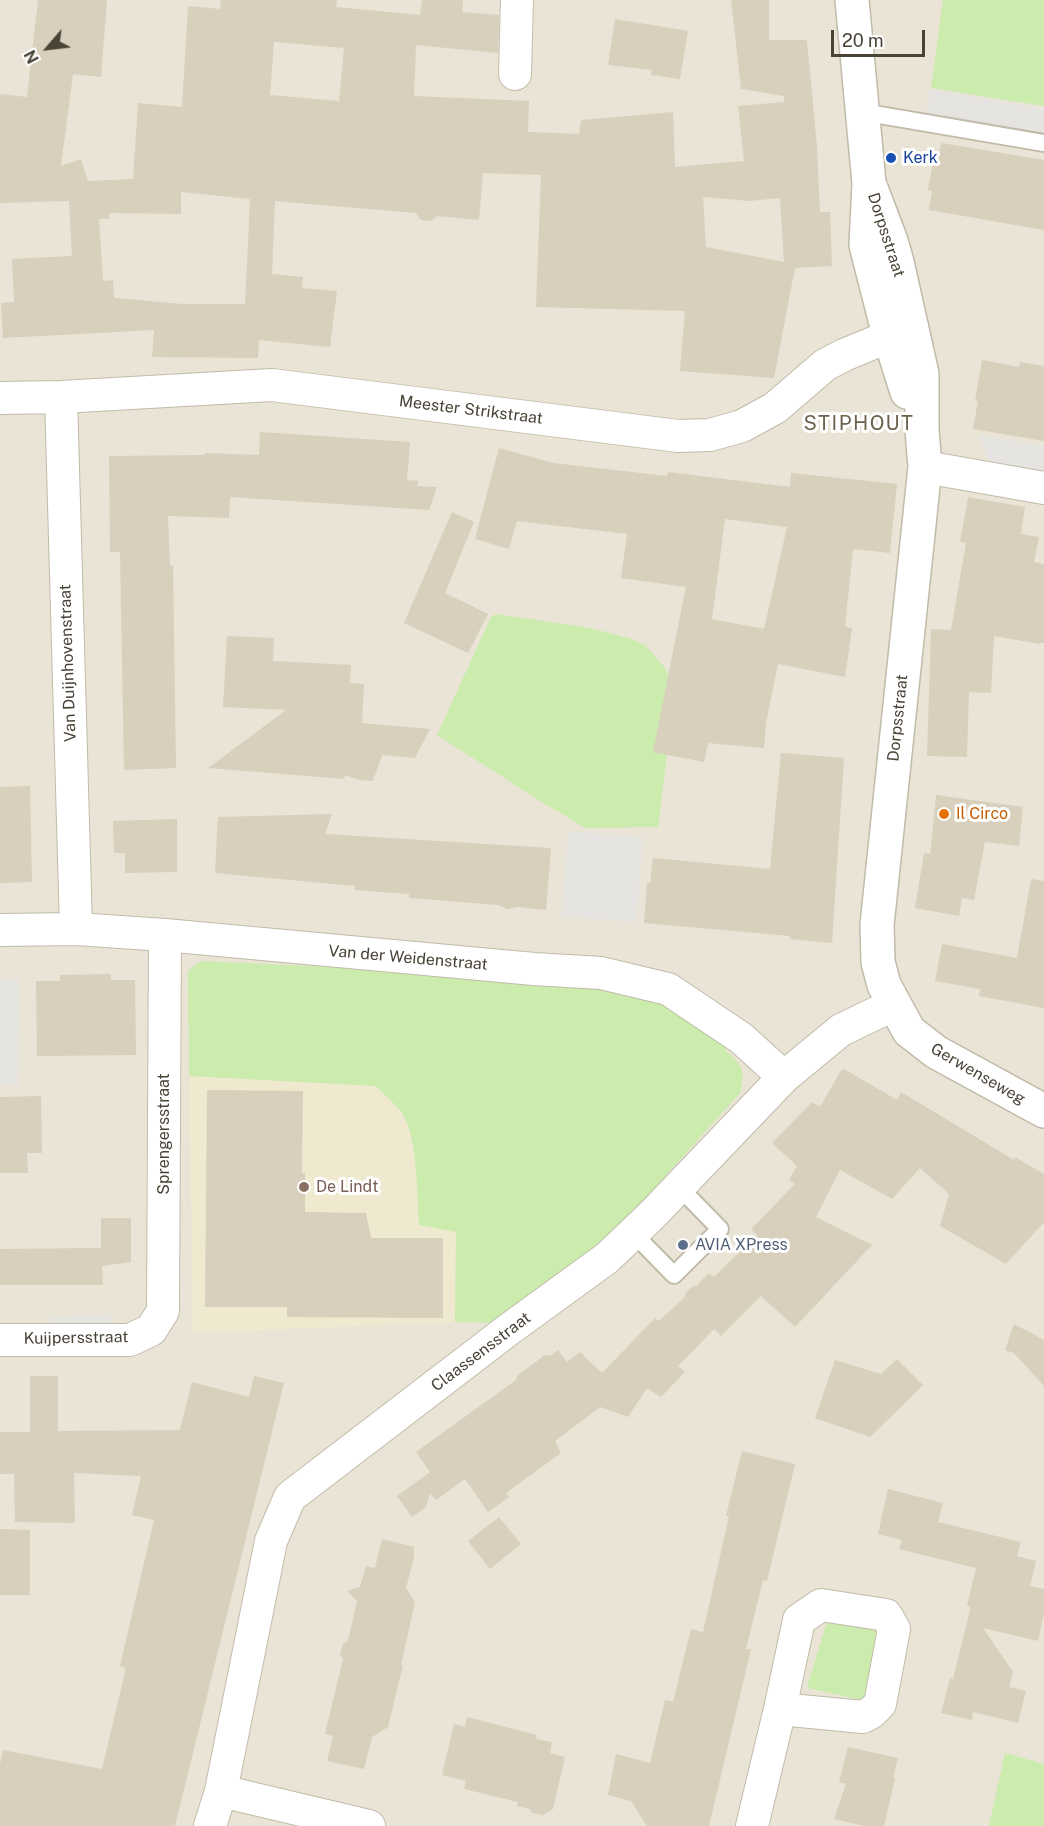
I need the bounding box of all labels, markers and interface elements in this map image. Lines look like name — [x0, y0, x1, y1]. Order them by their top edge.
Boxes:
north arrow — [18, 18, 78, 78]
scale bar — [834, 18, 928, 56]
text: 20 m — [842, 30, 884, 51]
text: N — [20, 47, 43, 67]
place label: Kerk — [903, 148, 938, 168]
marker: Kerk — [884, 151, 898, 165]
street label: Dorpsstraat — [863, 190, 909, 280]
street label: Meester Strikstraat — [398, 392, 544, 428]
district label: STIPHOUT — [804, 412, 914, 436]
street label: Van Duijnhovenstraat — [56, 584, 80, 742]
street label: Dorpsstraat — [884, 673, 912, 763]
place label: Il Circo — [956, 804, 1008, 824]
marker: Il Circo — [937, 807, 951, 821]
street label: Van der Weidenstraat — [328, 941, 488, 975]
street label: Gerwenseweg — [927, 1039, 1029, 1109]
street label: Sprengersstraat — [154, 1073, 174, 1195]
place label: De Lindt — [316, 1177, 378, 1197]
marker: De Lindt — [297, 1180, 311, 1194]
place label: AVIA XPress — [695, 1235, 788, 1255]
marker: AVIA XPress — [676, 1238, 690, 1252]
street label: Claassensstraat — [428, 1308, 534, 1396]
street label: Kuijpersstraat — [24, 1327, 128, 1349]

